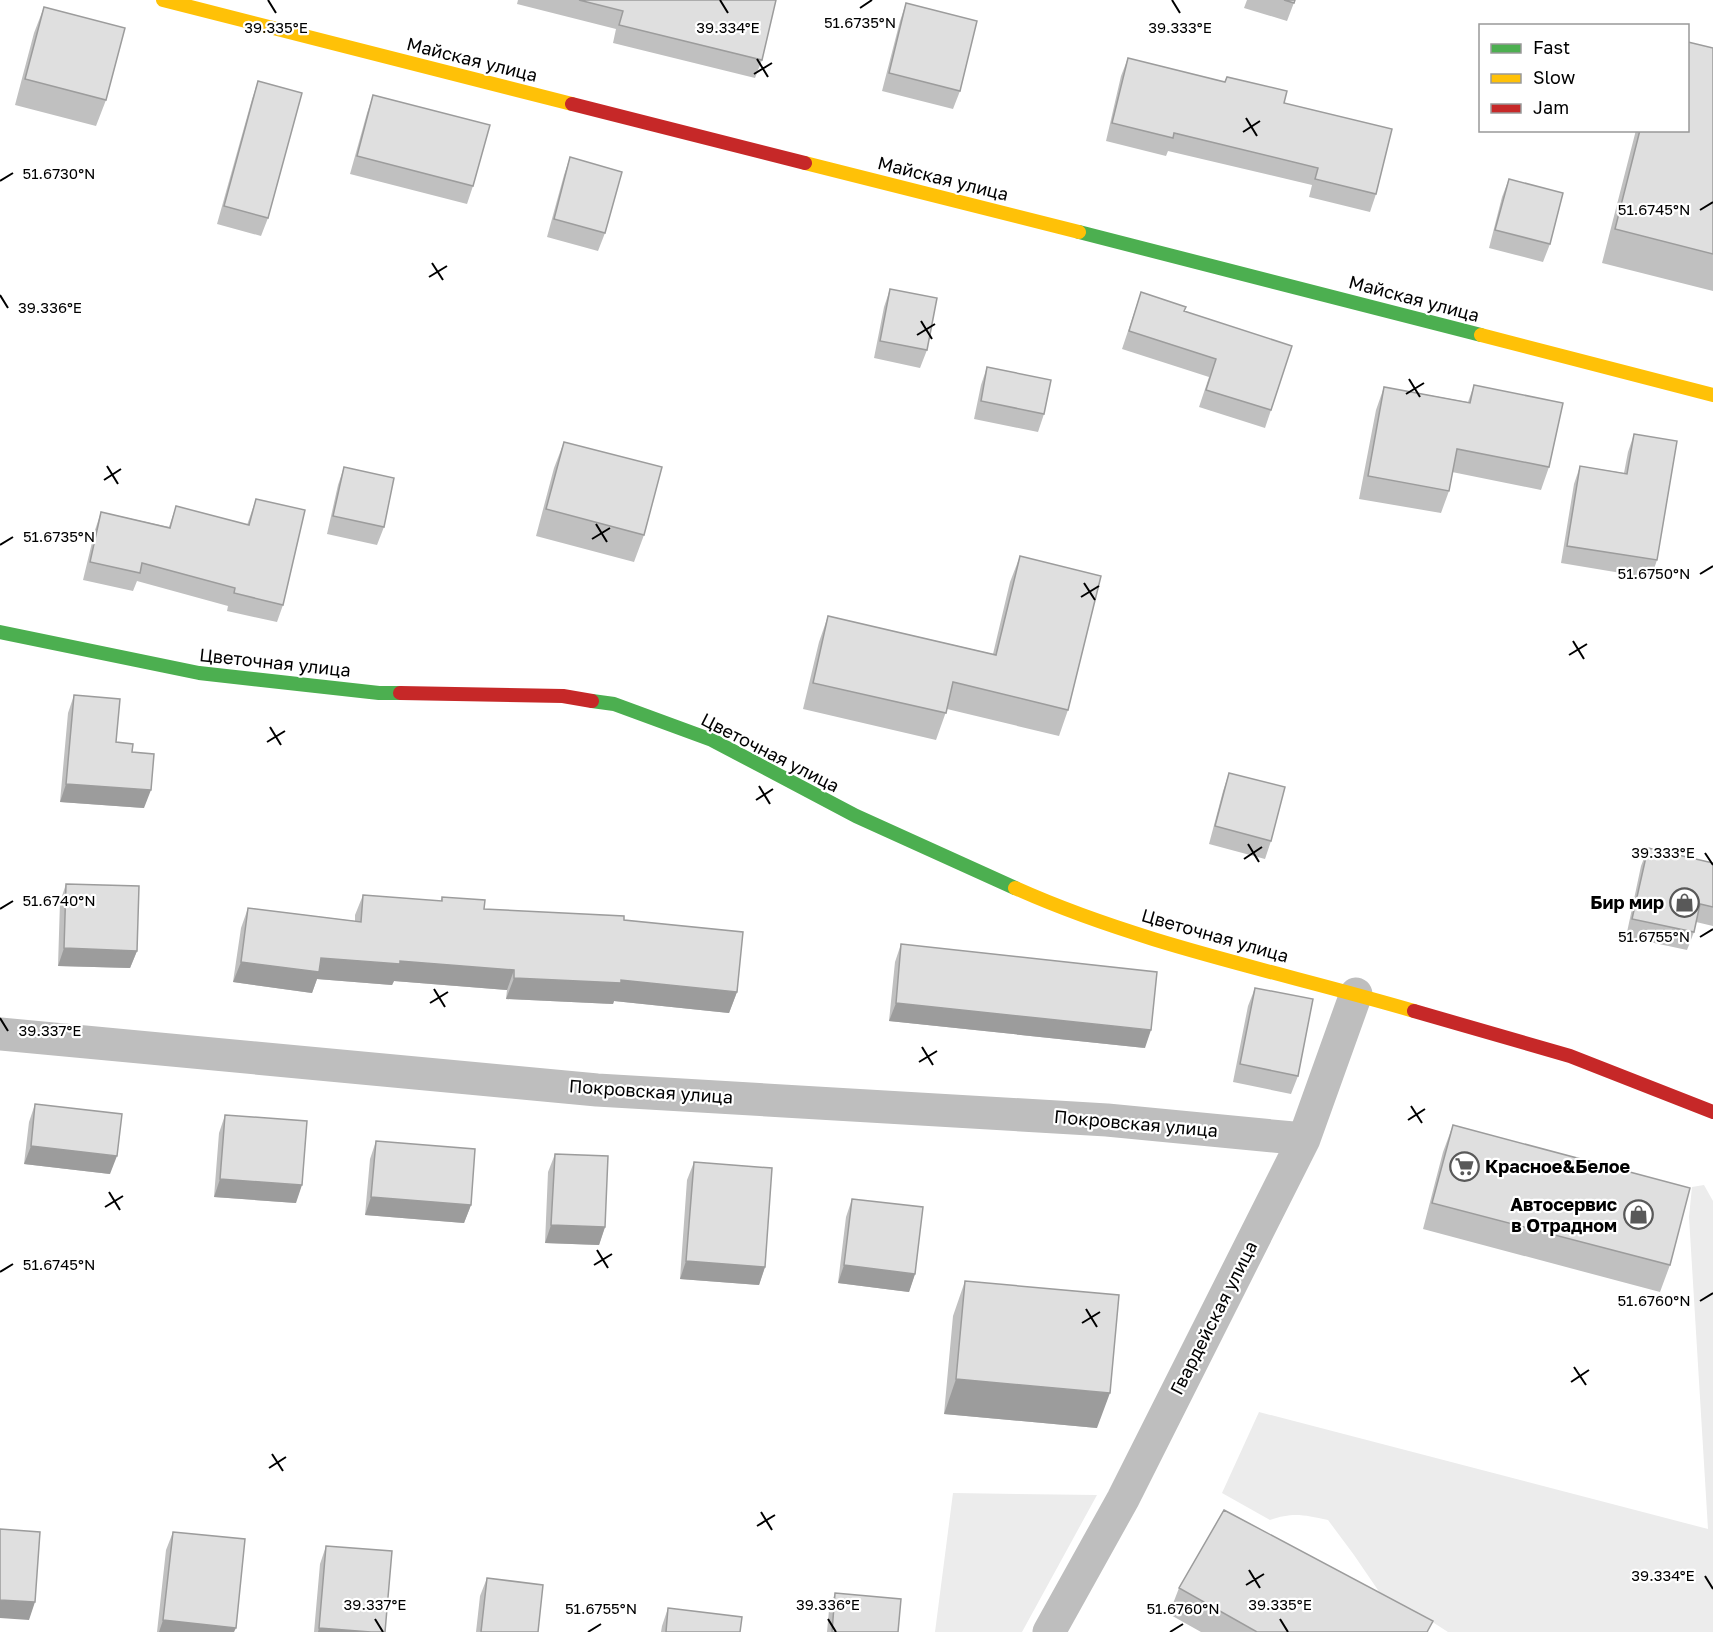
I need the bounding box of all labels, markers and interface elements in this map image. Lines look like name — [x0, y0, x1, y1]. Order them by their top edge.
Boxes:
text: 51.6735°N — [824, 13, 896, 31]
text: 39.335°E — [244, 18, 308, 36]
text: 39.334°E — [696, 18, 760, 36]
text: 39.333°E — [1148, 18, 1212, 36]
legend — [1479, 24, 1689, 132]
street label: Майская улица — [404, 32, 540, 86]
text: Fast — [1533, 36, 1570, 58]
text: Slow — [1533, 66, 1576, 88]
text: Jam — [1533, 96, 1569, 118]
street label: Майская улица — [875, 151, 1011, 205]
text: 51.6730°N — [23, 164, 95, 182]
text: 51.6745°N — [1618, 200, 1690, 218]
street label: Майская улица — [1347, 270, 1482, 326]
text: 39.336°E — [18, 298, 82, 316]
text: 51.6735°N — [23, 527, 95, 545]
text: 51.6750°N — [1618, 564, 1690, 582]
street label: Цветочная улица — [198, 643, 352, 681]
street label: Цветочная улица — [698, 708, 843, 796]
text: 39.333°E — [1631, 843, 1695, 861]
shop icon: Бир мир — [1669, 887, 1701, 919]
text: 51.6740°N — [22, 891, 96, 909]
place label: Бир мир — [1590, 891, 1664, 913]
street label: Цветочная улица — [1139, 903, 1291, 967]
text: 51.6755°N — [1618, 927, 1690, 945]
text: 39.337°E — [19, 1021, 81, 1039]
street label: Покровская улица — [568, 1074, 734, 1108]
street label: Покровская улица — [1053, 1105, 1219, 1141]
supermarket icon: Красное&Белое — [1448, 1151, 1480, 1183]
place label: Красное&Белое — [1485, 1155, 1630, 1177]
place label: Автосервис в Отрадном — [1510, 1193, 1617, 1236]
shop icon: Автосервис в Отрадном — [1622, 1199, 1654, 1231]
street label: Гвардейская улица — [1165, 1237, 1261, 1398]
text: 51.6745°N — [23, 1255, 95, 1273]
text: 51.6760°N — [1617, 1291, 1691, 1309]
text: 39.334°E — [1631, 1566, 1695, 1584]
text: 39.337°E — [344, 1595, 406, 1613]
text: 39.336°E — [796, 1595, 860, 1613]
text: 39.335°E — [1248, 1595, 1312, 1613]
text: 51.6755°N — [565, 1599, 637, 1617]
text: 51.6760°N — [1146, 1599, 1220, 1617]

